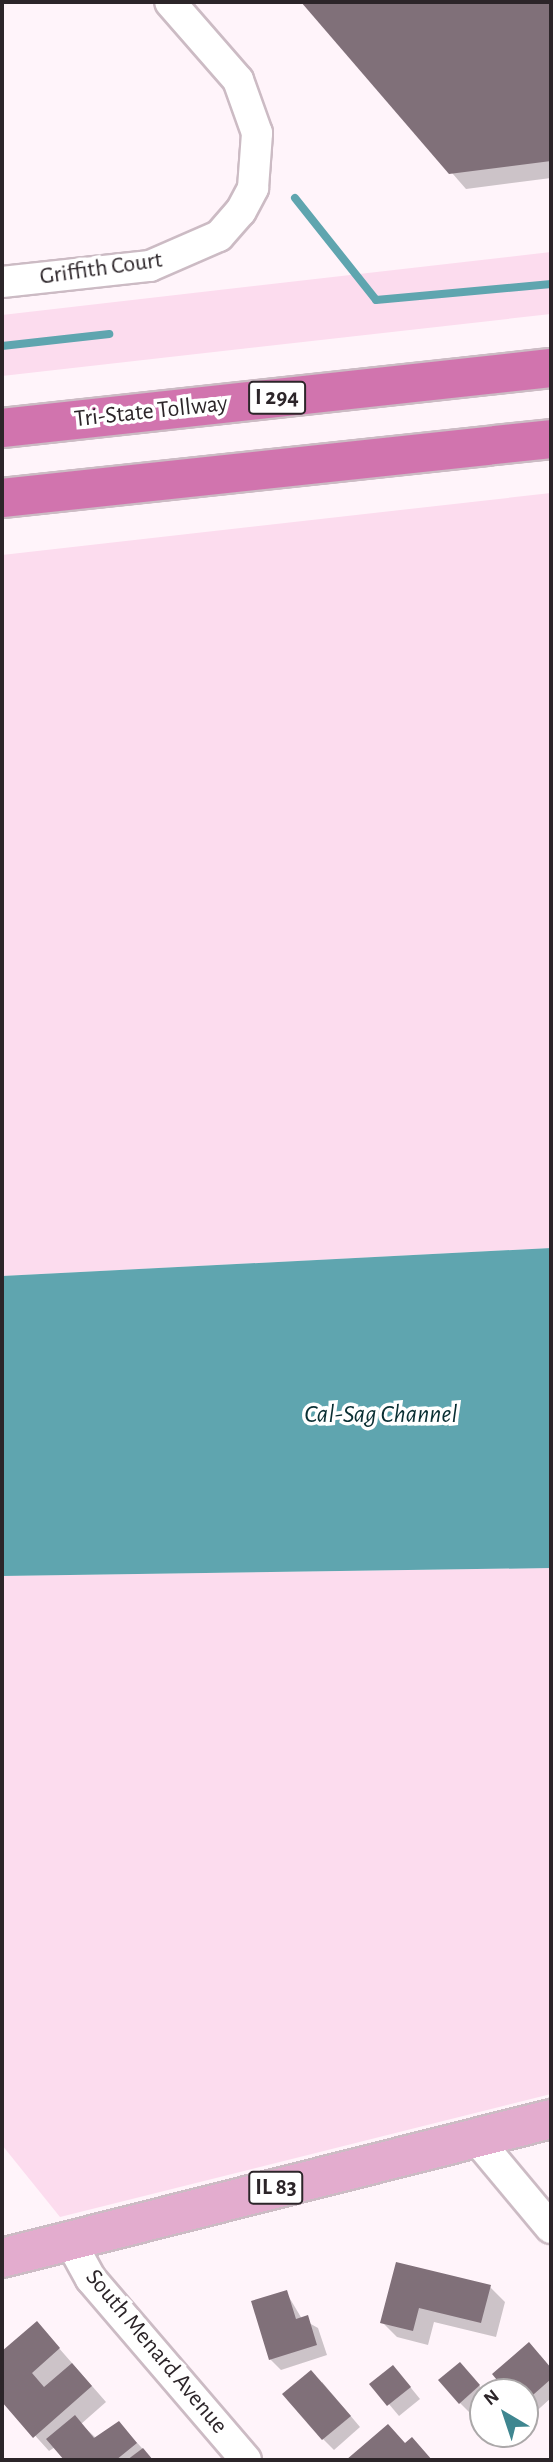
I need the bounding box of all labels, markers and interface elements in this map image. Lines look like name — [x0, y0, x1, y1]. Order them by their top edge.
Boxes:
street label: Griffith Court — [38, 246, 164, 292]
road number: I 294 — [247, 378, 307, 418]
street label: Tri-State Tollway — [73, 390, 229, 434]
water label: Cal-Sag Channel — [304, 1399, 458, 1431]
road number: IL 83 — [248, 2168, 304, 2208]
street label: South Menard Avenue — [79, 2264, 233, 2440]
north arrow — [469, 2378, 539, 2448]
text: N — [481, 2386, 503, 2409]

